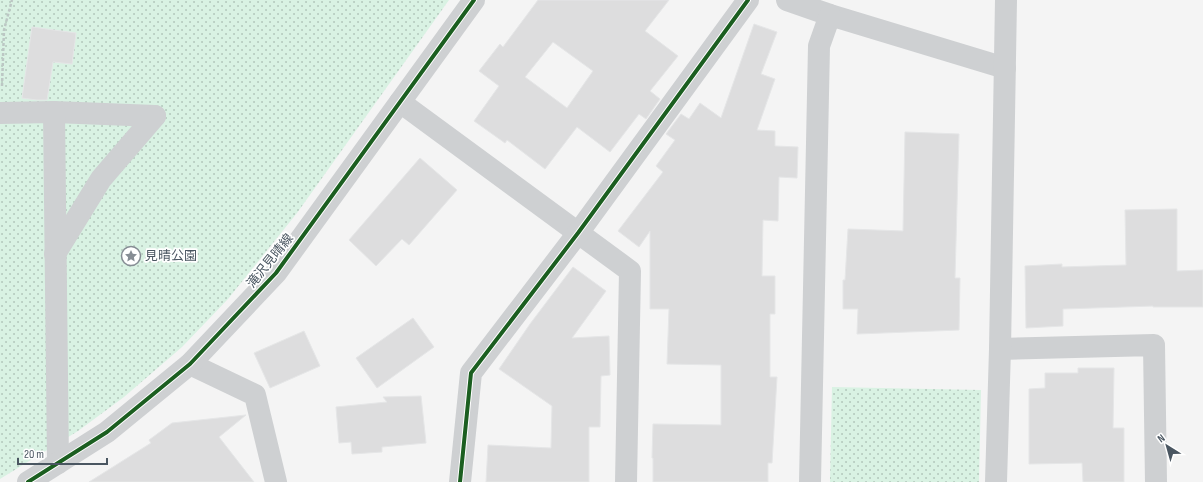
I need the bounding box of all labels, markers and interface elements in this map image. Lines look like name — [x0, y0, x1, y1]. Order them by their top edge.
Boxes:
street label: 滝沢見晴線 — [243, 231, 297, 291]
place icon: 見晴公園 — [120, 245, 142, 267]
place label: 見晴公園 — [145, 248, 197, 264]
north arrow — [1147, 426, 1187, 466]
text: N — [1155, 431, 1168, 445]
scale bar — [18, 440, 107, 466]
text: 20 m — [24, 447, 44, 462]

